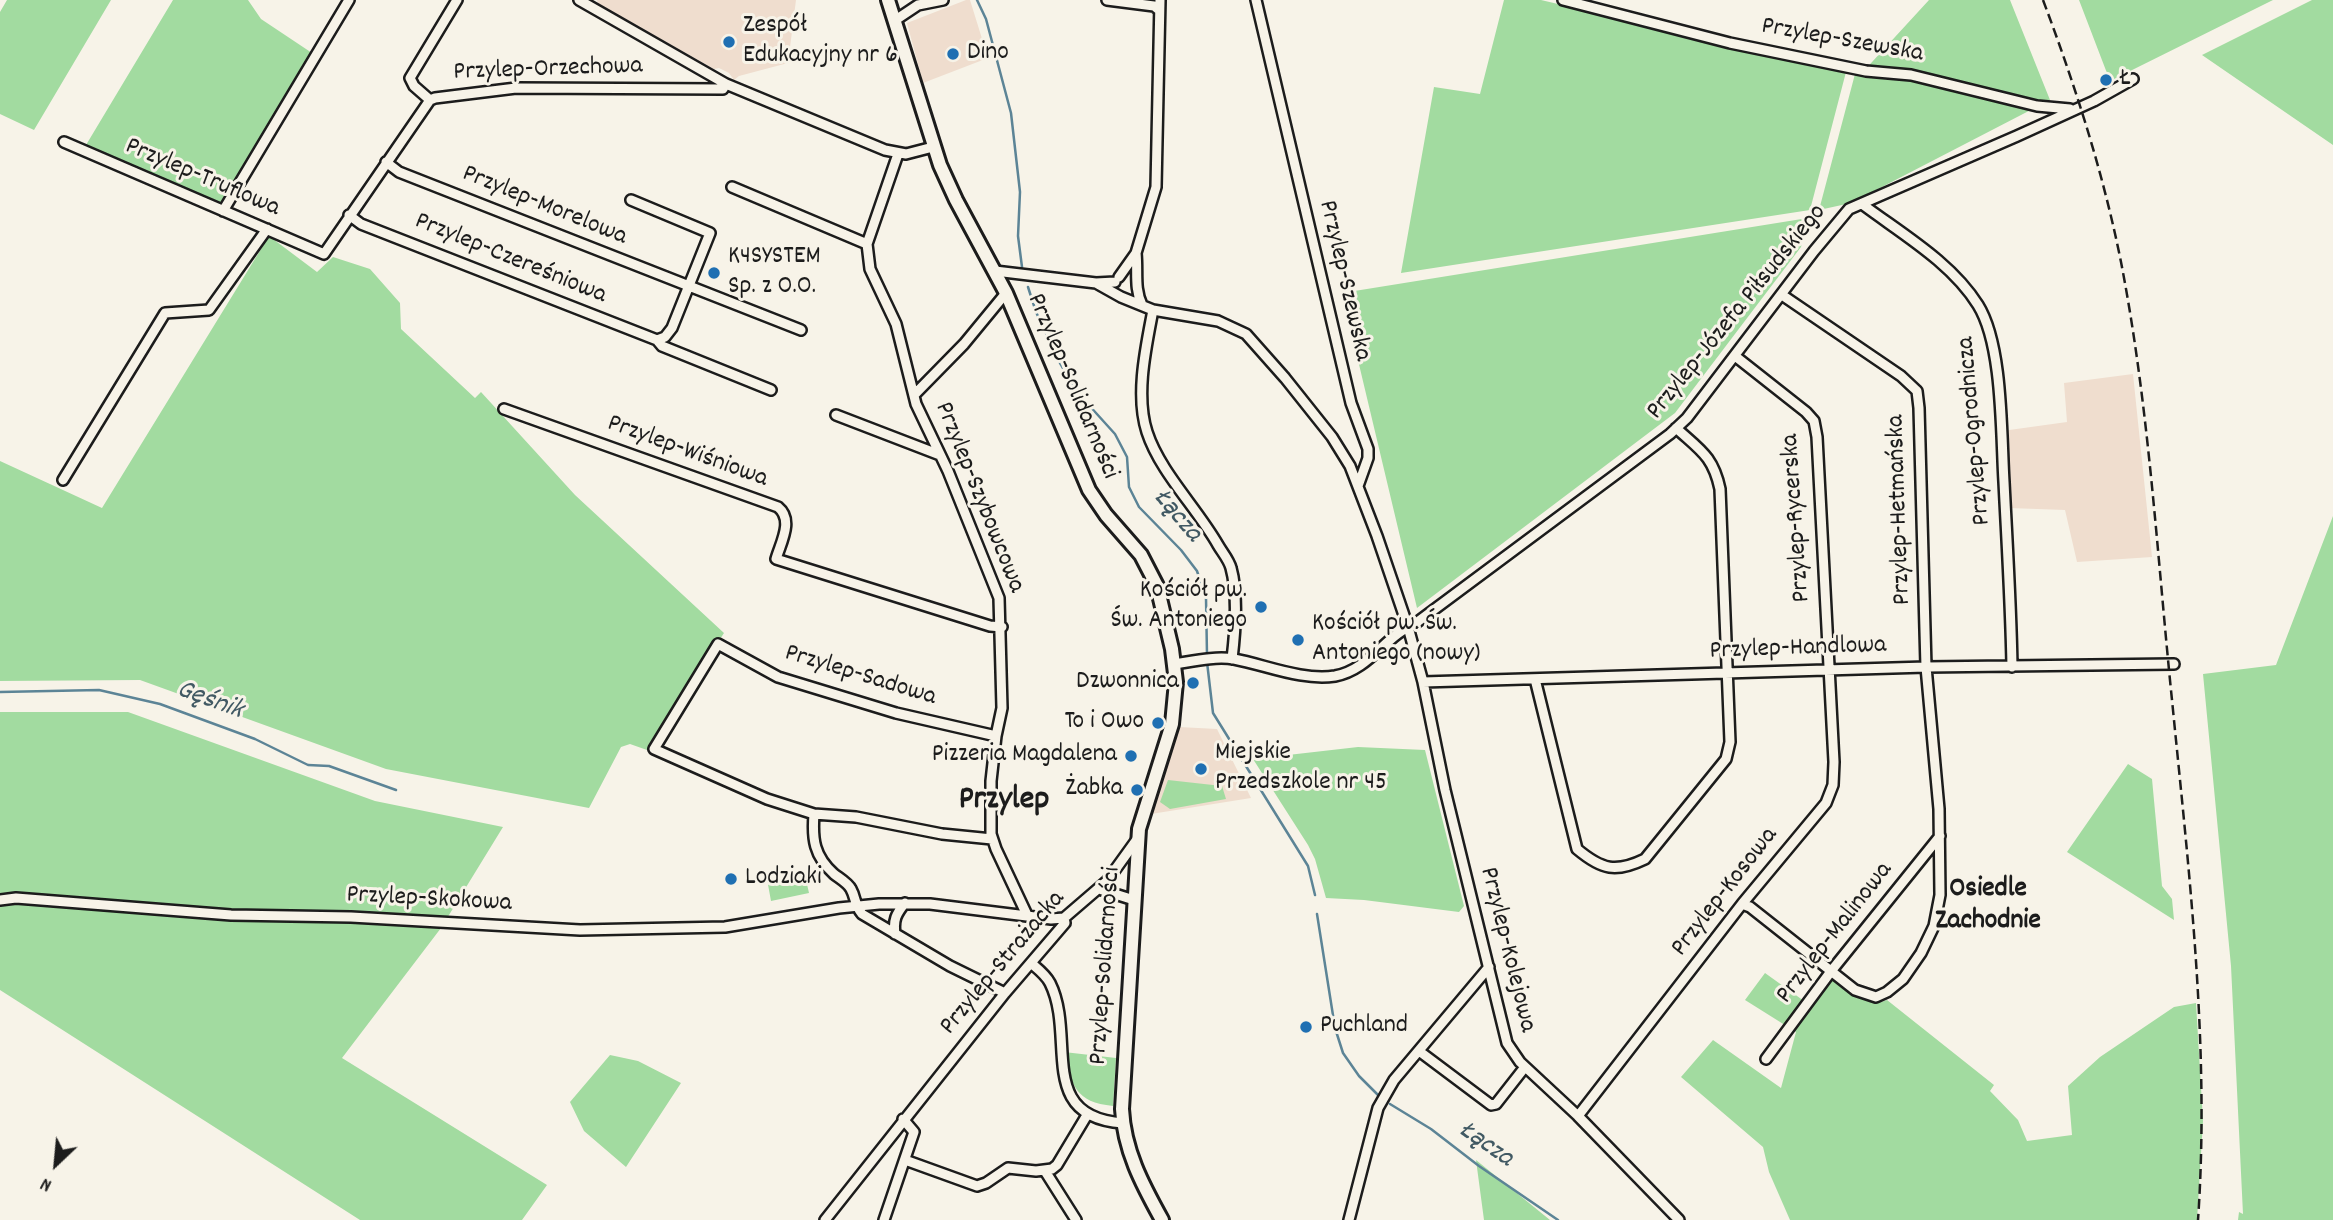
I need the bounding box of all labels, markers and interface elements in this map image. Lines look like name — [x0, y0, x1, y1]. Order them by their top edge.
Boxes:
place label: Zespół Edukacyjny nr 6 — [743, 11, 898, 72]
street label: Przylep-Szewska — [1759, 12, 1925, 72]
marker: Zespół Edukacyjny nr 6 — [721, 34, 737, 50]
place label: Dino — [967, 38, 1009, 70]
marker: Dino — [945, 46, 961, 62]
street label: Przylep-Orzechowa — [453, 52, 643, 90]
place label: Ł — [2120, 64, 2131, 96]
marker: Ł — [2098, 72, 2114, 88]
street label: Przylep-Truflowa — [120, 132, 284, 226]
street label: Przylep-Morelowa — [457, 160, 631, 254]
street label: Przylep-Szewska — [1309, 198, 1377, 364]
street label: Przylep-Józefa Piłsudskiego — [1641, 199, 1835, 427]
street label: Przylep-Czereśniowa — [410, 207, 610, 313]
place label: K4SYSTEM Sp. z O.O. — [728, 242, 821, 304]
marker: K4SYSTEM Sp. z O.O. — [706, 265, 722, 281]
street label: Przylep-Solidarności — [1018, 290, 1124, 484]
street label: Przylep-Ogrodnicza — [1952, 335, 2000, 527]
street label: Przylep-Szybowcowa — [926, 398, 1030, 598]
street label: Przylep-Wiśniowa — [602, 410, 772, 496]
street label: Przylep-Hetmańska — [1882, 414, 1920, 606]
street label: Przylep-Rycerska — [1777, 433, 1819, 603]
water label: Łącza — [1144, 484, 1208, 550]
place label: Kościół pw. Św. Antoniego — [1111, 576, 1247, 638]
marker: Kościół pw. Św. Antoniego — [1253, 599, 1269, 615]
place label: Kościół pw. Św. Antoniego (nowy) — [1312, 609, 1480, 670]
street label: Przylep-Handlowa — [1709, 631, 1887, 669]
marker: Kościół pw. Św. Antoniego (nowy) — [1290, 632, 1306, 648]
street label: Przylep-Sadowa — [780, 639, 940, 715]
place label: Dzwonnica — [1076, 667, 1179, 699]
water label: Gęśnik — [171, 675, 247, 729]
marker: Dzwonnica — [1185, 675, 1201, 691]
place label: To i Owo — [1064, 707, 1144, 739]
marker: To i Owo — [1150, 715, 1166, 731]
place label: Miejskie Przedszkole nr 45 — [1215, 738, 1387, 800]
place label: Pizzeria Magdalena — [932, 740, 1117, 772]
marker: Pizzeria Magdalena — [1123, 748, 1139, 764]
marker: Miejskie Przedszkole nr 45 — [1193, 761, 1209, 777]
place label: Żabka — [1065, 774, 1123, 806]
district label: Przylep — [959, 782, 1049, 822]
marker: Żabka — [1129, 782, 1145, 798]
street label: Przylep-Kosowa — [1666, 822, 1786, 964]
street label: Przylep-Malinowa — [1771, 857, 1901, 1011]
place label: Lodziaki — [745, 863, 822, 895]
street label: Przylep-Kolejowa — [1470, 864, 1542, 1036]
street label: Przylep-Solidarności — [1085, 866, 1129, 1066]
marker: Lodziaki — [723, 871, 739, 887]
district label: Osiedle Zachodnie — [1935, 874, 2041, 940]
street label: Przylep-Skokowa — [346, 881, 512, 921]
street label: Przylep-Strażacka — [935, 886, 1073, 1042]
place label: Puchland — [1320, 1011, 1408, 1043]
marker: Puchland — [1298, 1019, 1314, 1035]
water label: Łącza — [1451, 1115, 1519, 1177]
north arrow — [21, 1129, 91, 1199]
text: N — [36, 1169, 57, 1198]

